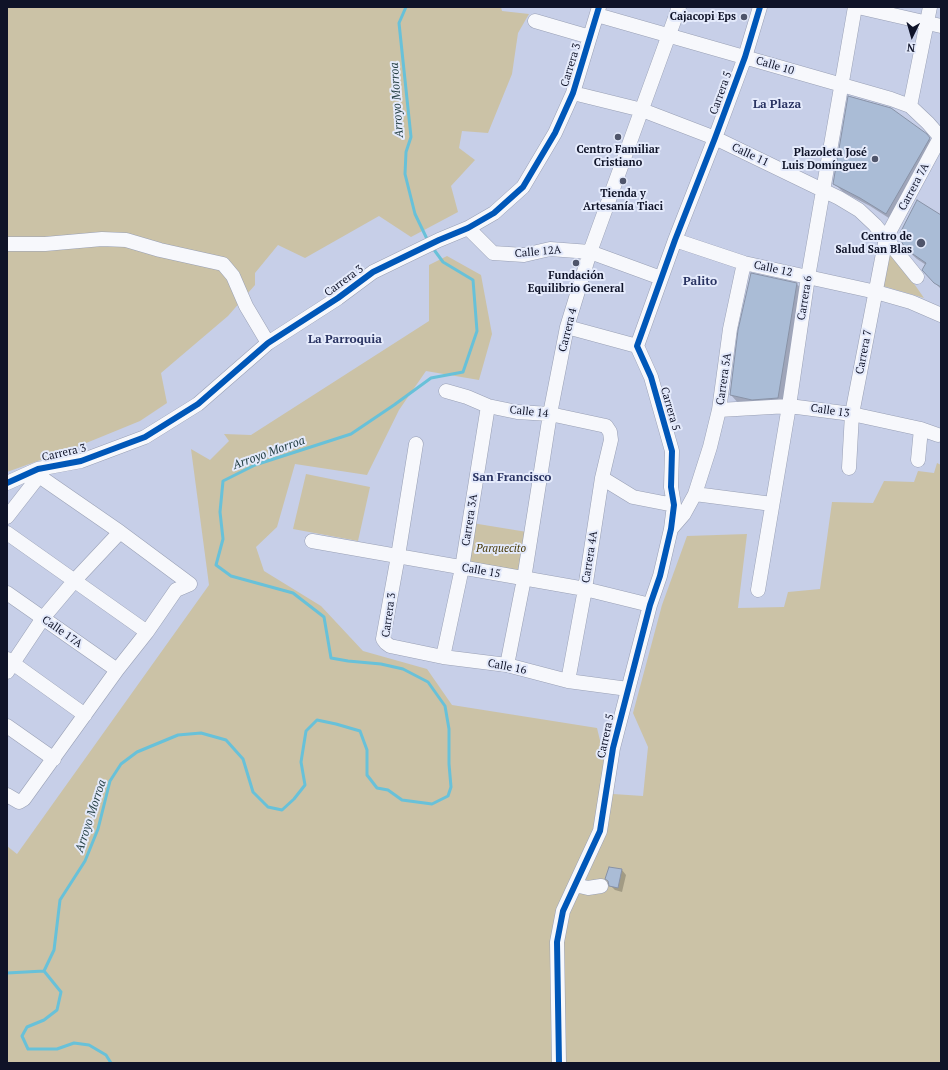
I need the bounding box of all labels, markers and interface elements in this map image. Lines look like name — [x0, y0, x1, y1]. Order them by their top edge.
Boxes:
place label: Cajacopi Eps — [670, 10, 736, 24]
marker: Cajacopi Eps — [739, 12, 749, 22]
north arrow — [892, 16, 932, 56]
text: N — [906, 41, 916, 55]
street label: Carrera 3 — [558, 42, 584, 88]
street label: Calle 10 — [754, 54, 796, 78]
water label: Arroyo Morroa — [387, 62, 407, 138]
street label: Carrera 5 — [707, 70, 735, 116]
district label: La Plaza — [753, 98, 801, 112]
marker: Centro Familiar Cristiano — [613, 132, 623, 142]
street label: Calle 11 — [729, 141, 771, 169]
place label: Centro Familiar Cristiano — [576, 143, 660, 169]
place label: Plazoleta José Luis Domínguez — [782, 146, 867, 172]
marker: Plazoleta José Luis Domínguez — [870, 154, 880, 164]
street label: Carrera 7A — [896, 161, 932, 213]
marker: Tienda y Artesanía Tiaci — [618, 176, 628, 186]
place label: Tienda y Artesanía Tiaci — [583, 187, 663, 213]
place label: Centro de Salud San Blas — [835, 230, 912, 256]
marker: Centro de Salud San Blas — [915, 237, 927, 249]
street label: Calle 12A — [514, 243, 562, 261]
marker: Fundación Equilibrio General — [571, 258, 581, 268]
street label: Calle 12 — [752, 258, 794, 280]
street label: Carrera 3 — [322, 262, 366, 300]
place label: Fundación Equilibrio General — [528, 269, 624, 295]
district label: Palito — [683, 275, 717, 289]
street label: Carrera 6 — [795, 275, 815, 321]
street label: Carrera 4 — [556, 307, 580, 353]
street label: Carrera 7 — [853, 329, 875, 375]
district label: La Parroquia — [308, 333, 382, 347]
street label: Carrera 5A — [714, 352, 734, 406]
street label: Carrera 5 — [657, 386, 683, 432]
street label: Calle 13 — [810, 402, 850, 420]
street label: Calle 14 — [509, 403, 549, 421]
water label: Arroyo Morroa — [231, 433, 307, 473]
street label: Carrera 3 — [41, 442, 87, 464]
district label: San Francisco — [473, 471, 551, 485]
street label: Carrera 3A — [459, 493, 481, 547]
street label: Carrera 4A — [579, 530, 601, 584]
park label: Parquecito — [476, 542, 526, 556]
street label: Calle 15 — [461, 561, 501, 581]
street label: Carrera 3 — [379, 592, 399, 638]
street label: Calle 17A — [39, 613, 85, 651]
street label: Calle 16 — [487, 657, 527, 677]
street label: Carrera 5 — [595, 713, 617, 759]
water label: Arroyo Morroa — [72, 778, 110, 854]

